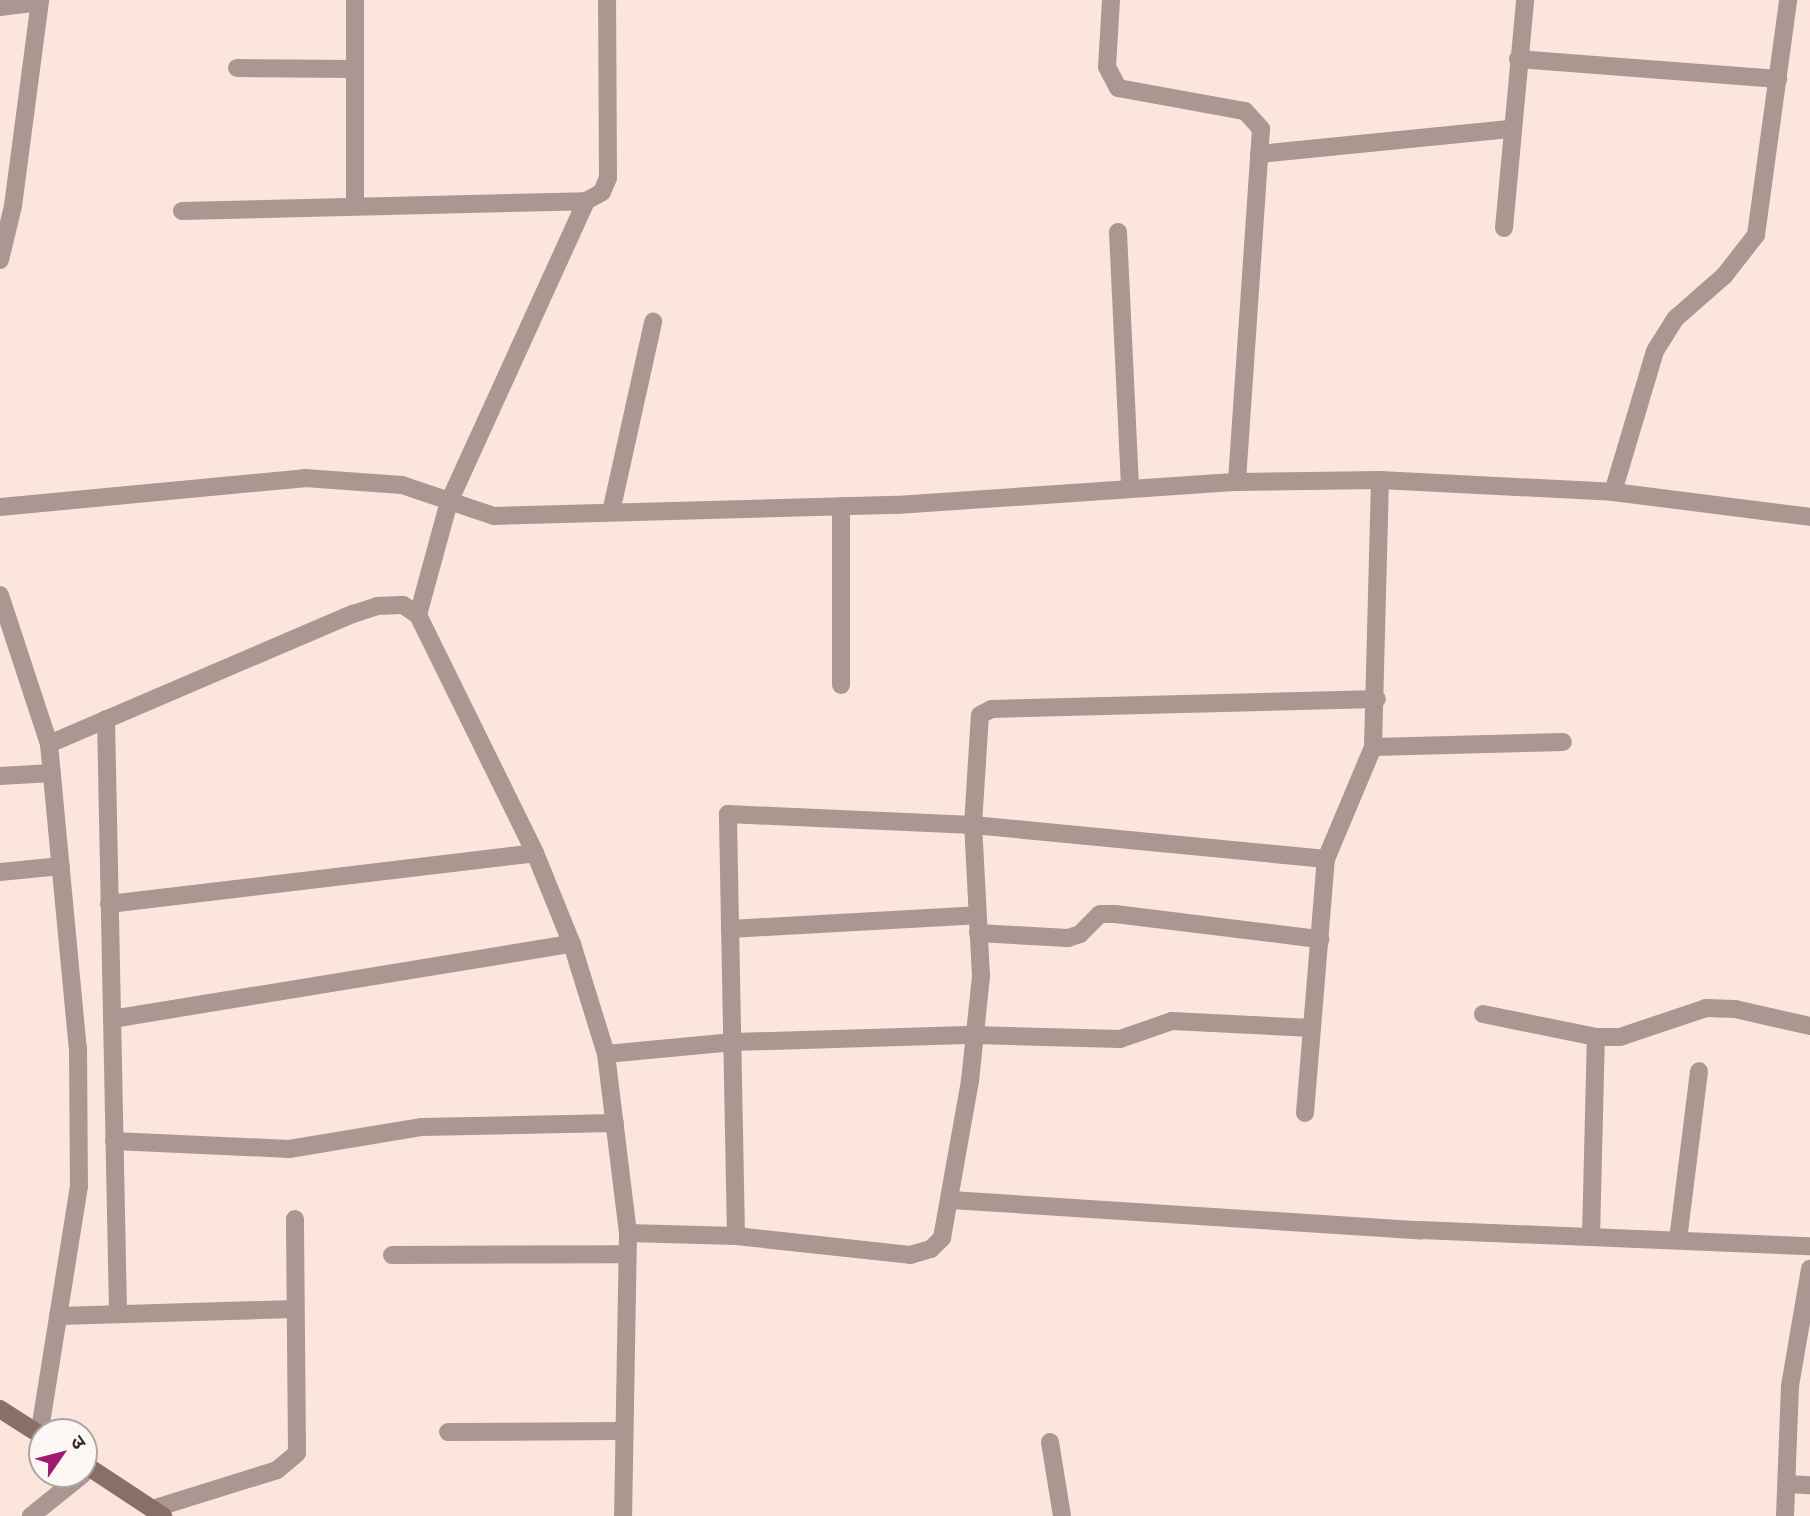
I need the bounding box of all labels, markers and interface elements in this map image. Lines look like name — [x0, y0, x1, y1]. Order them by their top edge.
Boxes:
north arrow — [28, 1418, 98, 1488]
text: उ — [65, 1430, 92, 1454]

